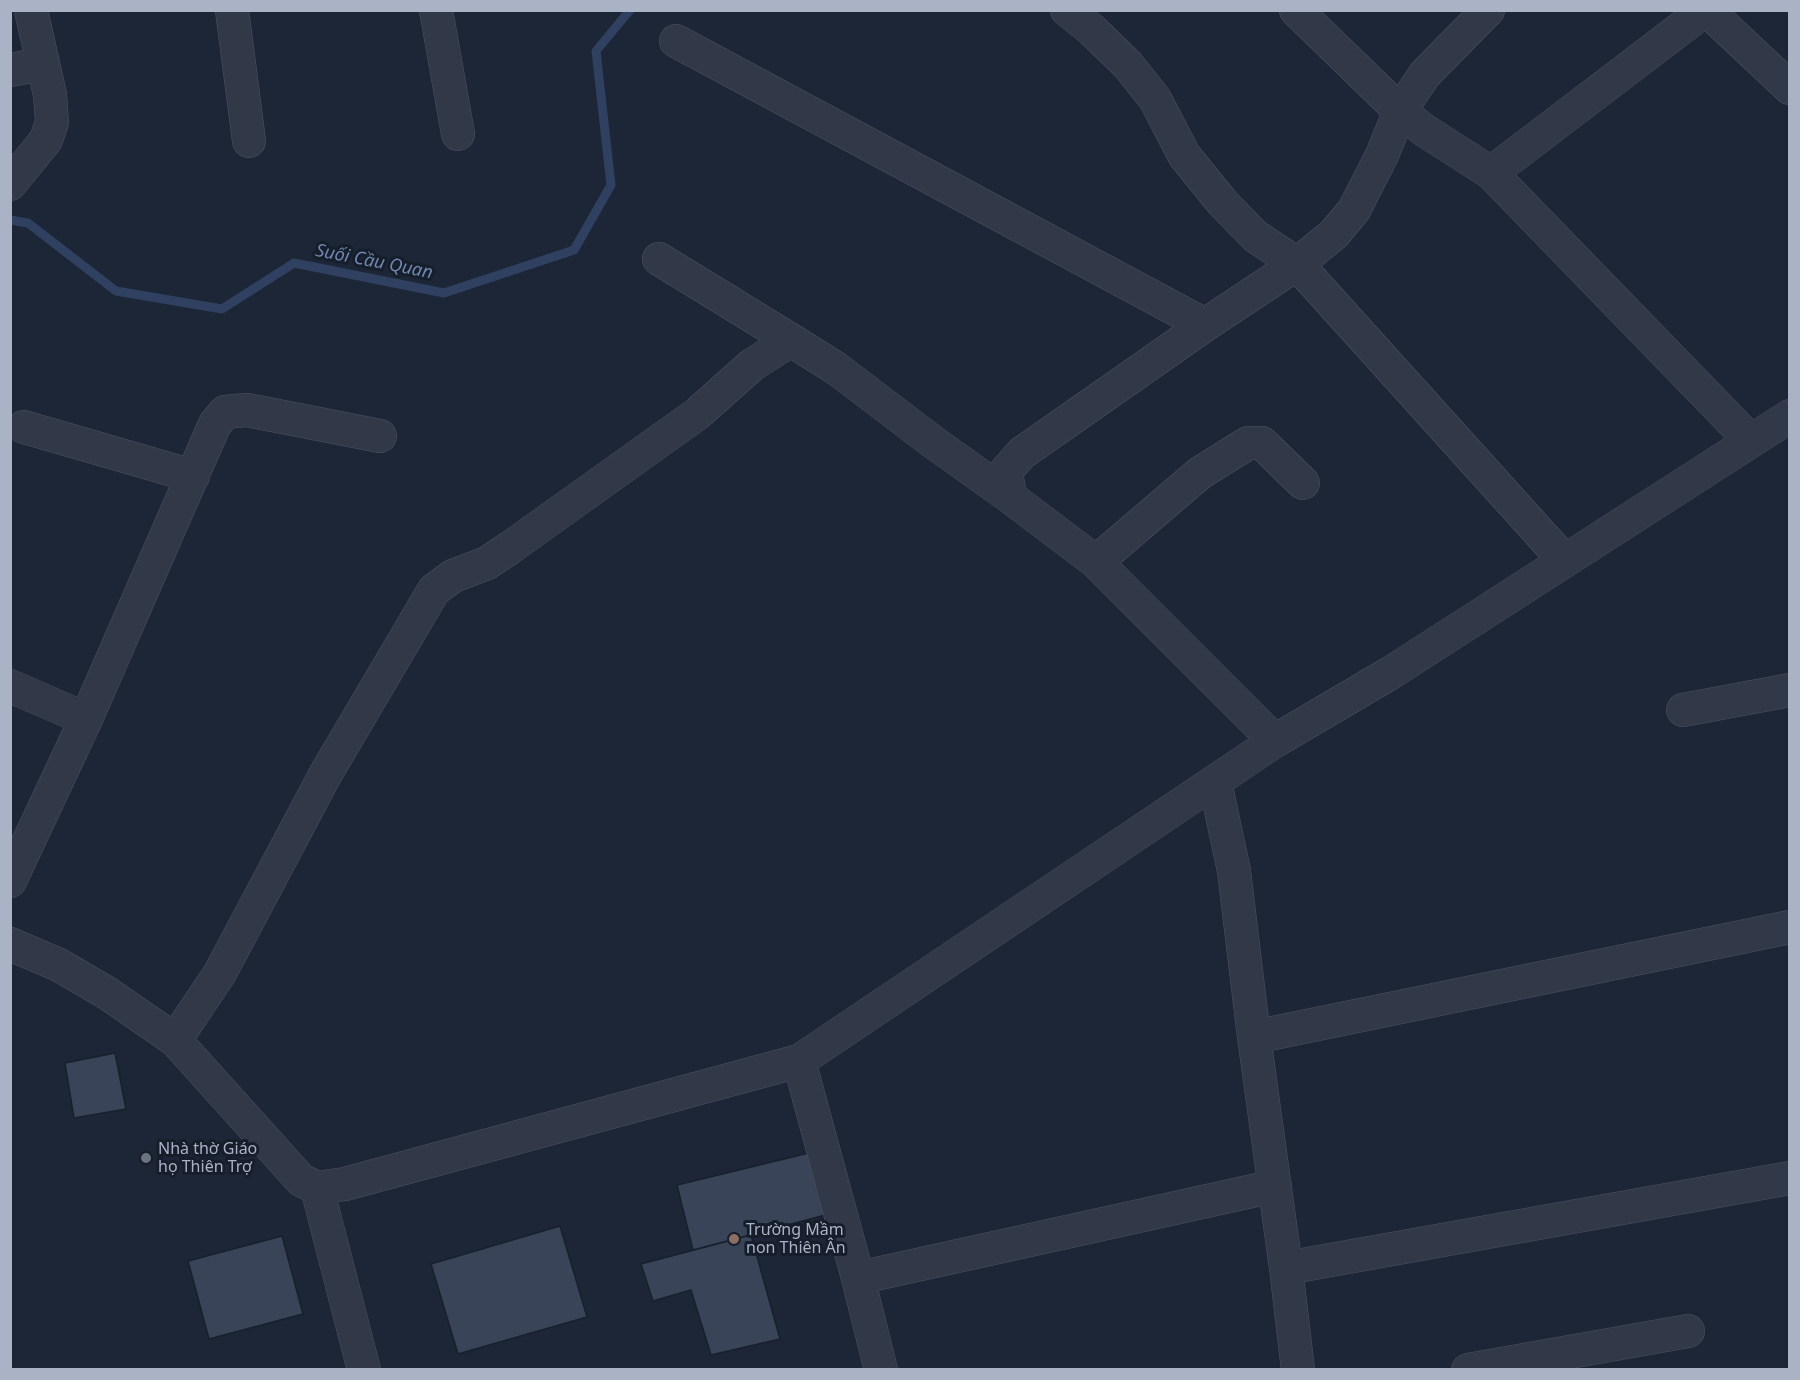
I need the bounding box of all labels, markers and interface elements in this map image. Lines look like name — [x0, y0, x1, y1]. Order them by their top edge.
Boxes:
water label: Suối Cầu Quan — [314, 240, 434, 284]
place label: Nhà thờ Giáo họ Thiên Trợ — [158, 1139, 257, 1177]
marker: Nhà thờ Giáo họ Thiên Trợ — [139, 1151, 153, 1165]
place label: Trường Mầm non Thiên Ân — [746, 1220, 846, 1258]
marker: Trường Mầm non Thiên Ân — [727, 1232, 741, 1246]

